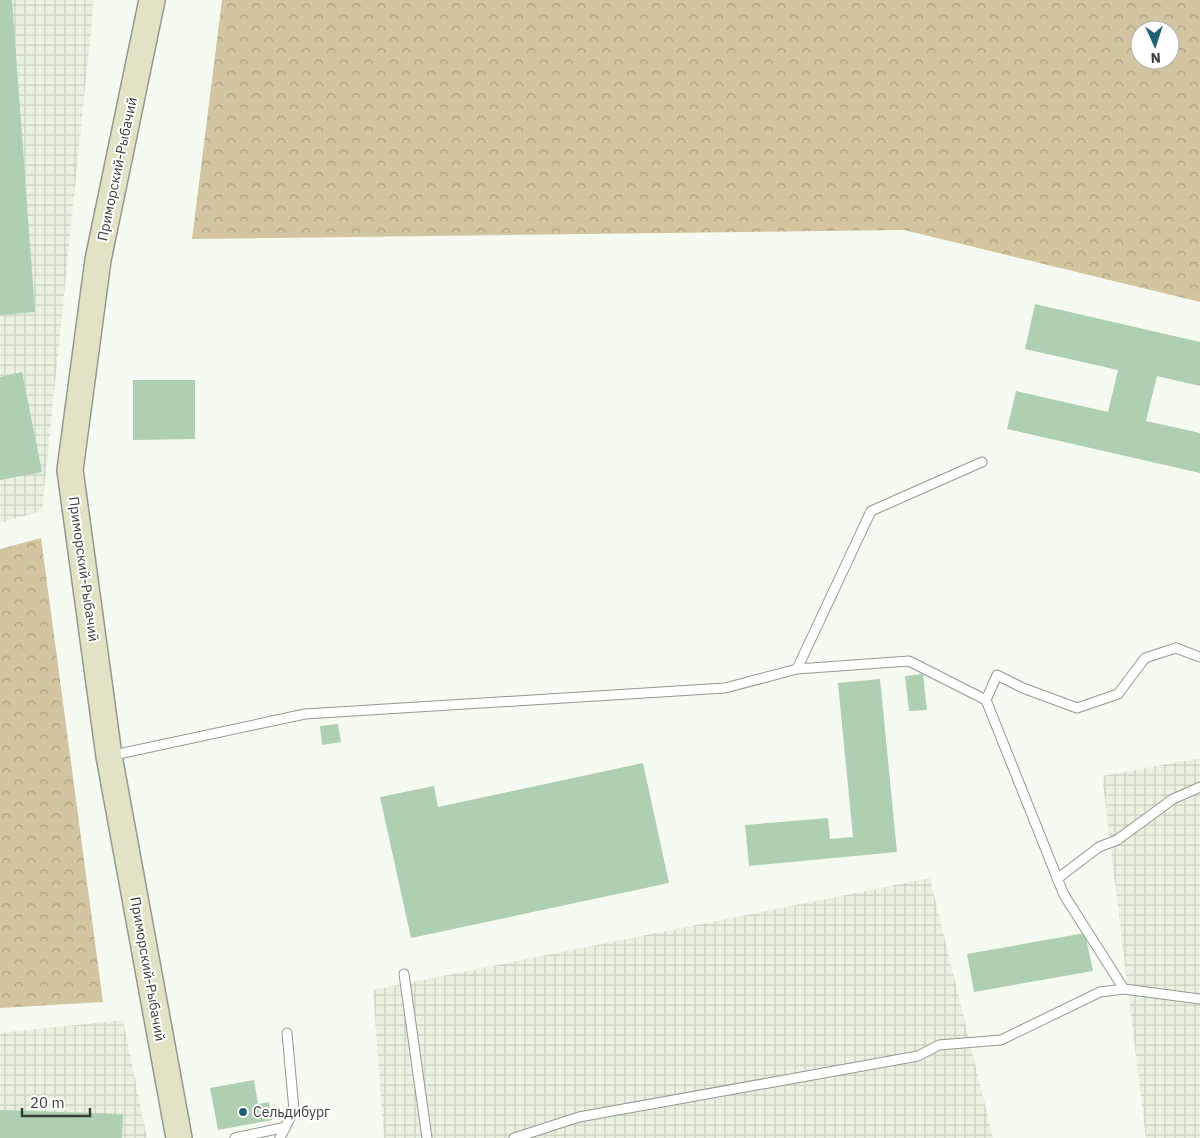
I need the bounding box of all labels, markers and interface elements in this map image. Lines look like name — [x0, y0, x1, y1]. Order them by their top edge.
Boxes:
north arrow — [1130, 20, 1180, 70]
text: N — [1150, 49, 1161, 67]
street label: Приморский-Рыбачий — [93, 96, 141, 242]
street label: Приморский-Рыбачий — [65, 495, 103, 643]
street label: Приморский-Рыбачий — [126, 895, 170, 1043]
scale bar — [22, 1086, 90, 1118]
text: 20 m — [30, 1093, 65, 1112]
place label: Сельдибург — [253, 1103, 330, 1121]
marker: Сельдибург — [237, 1106, 249, 1118]

